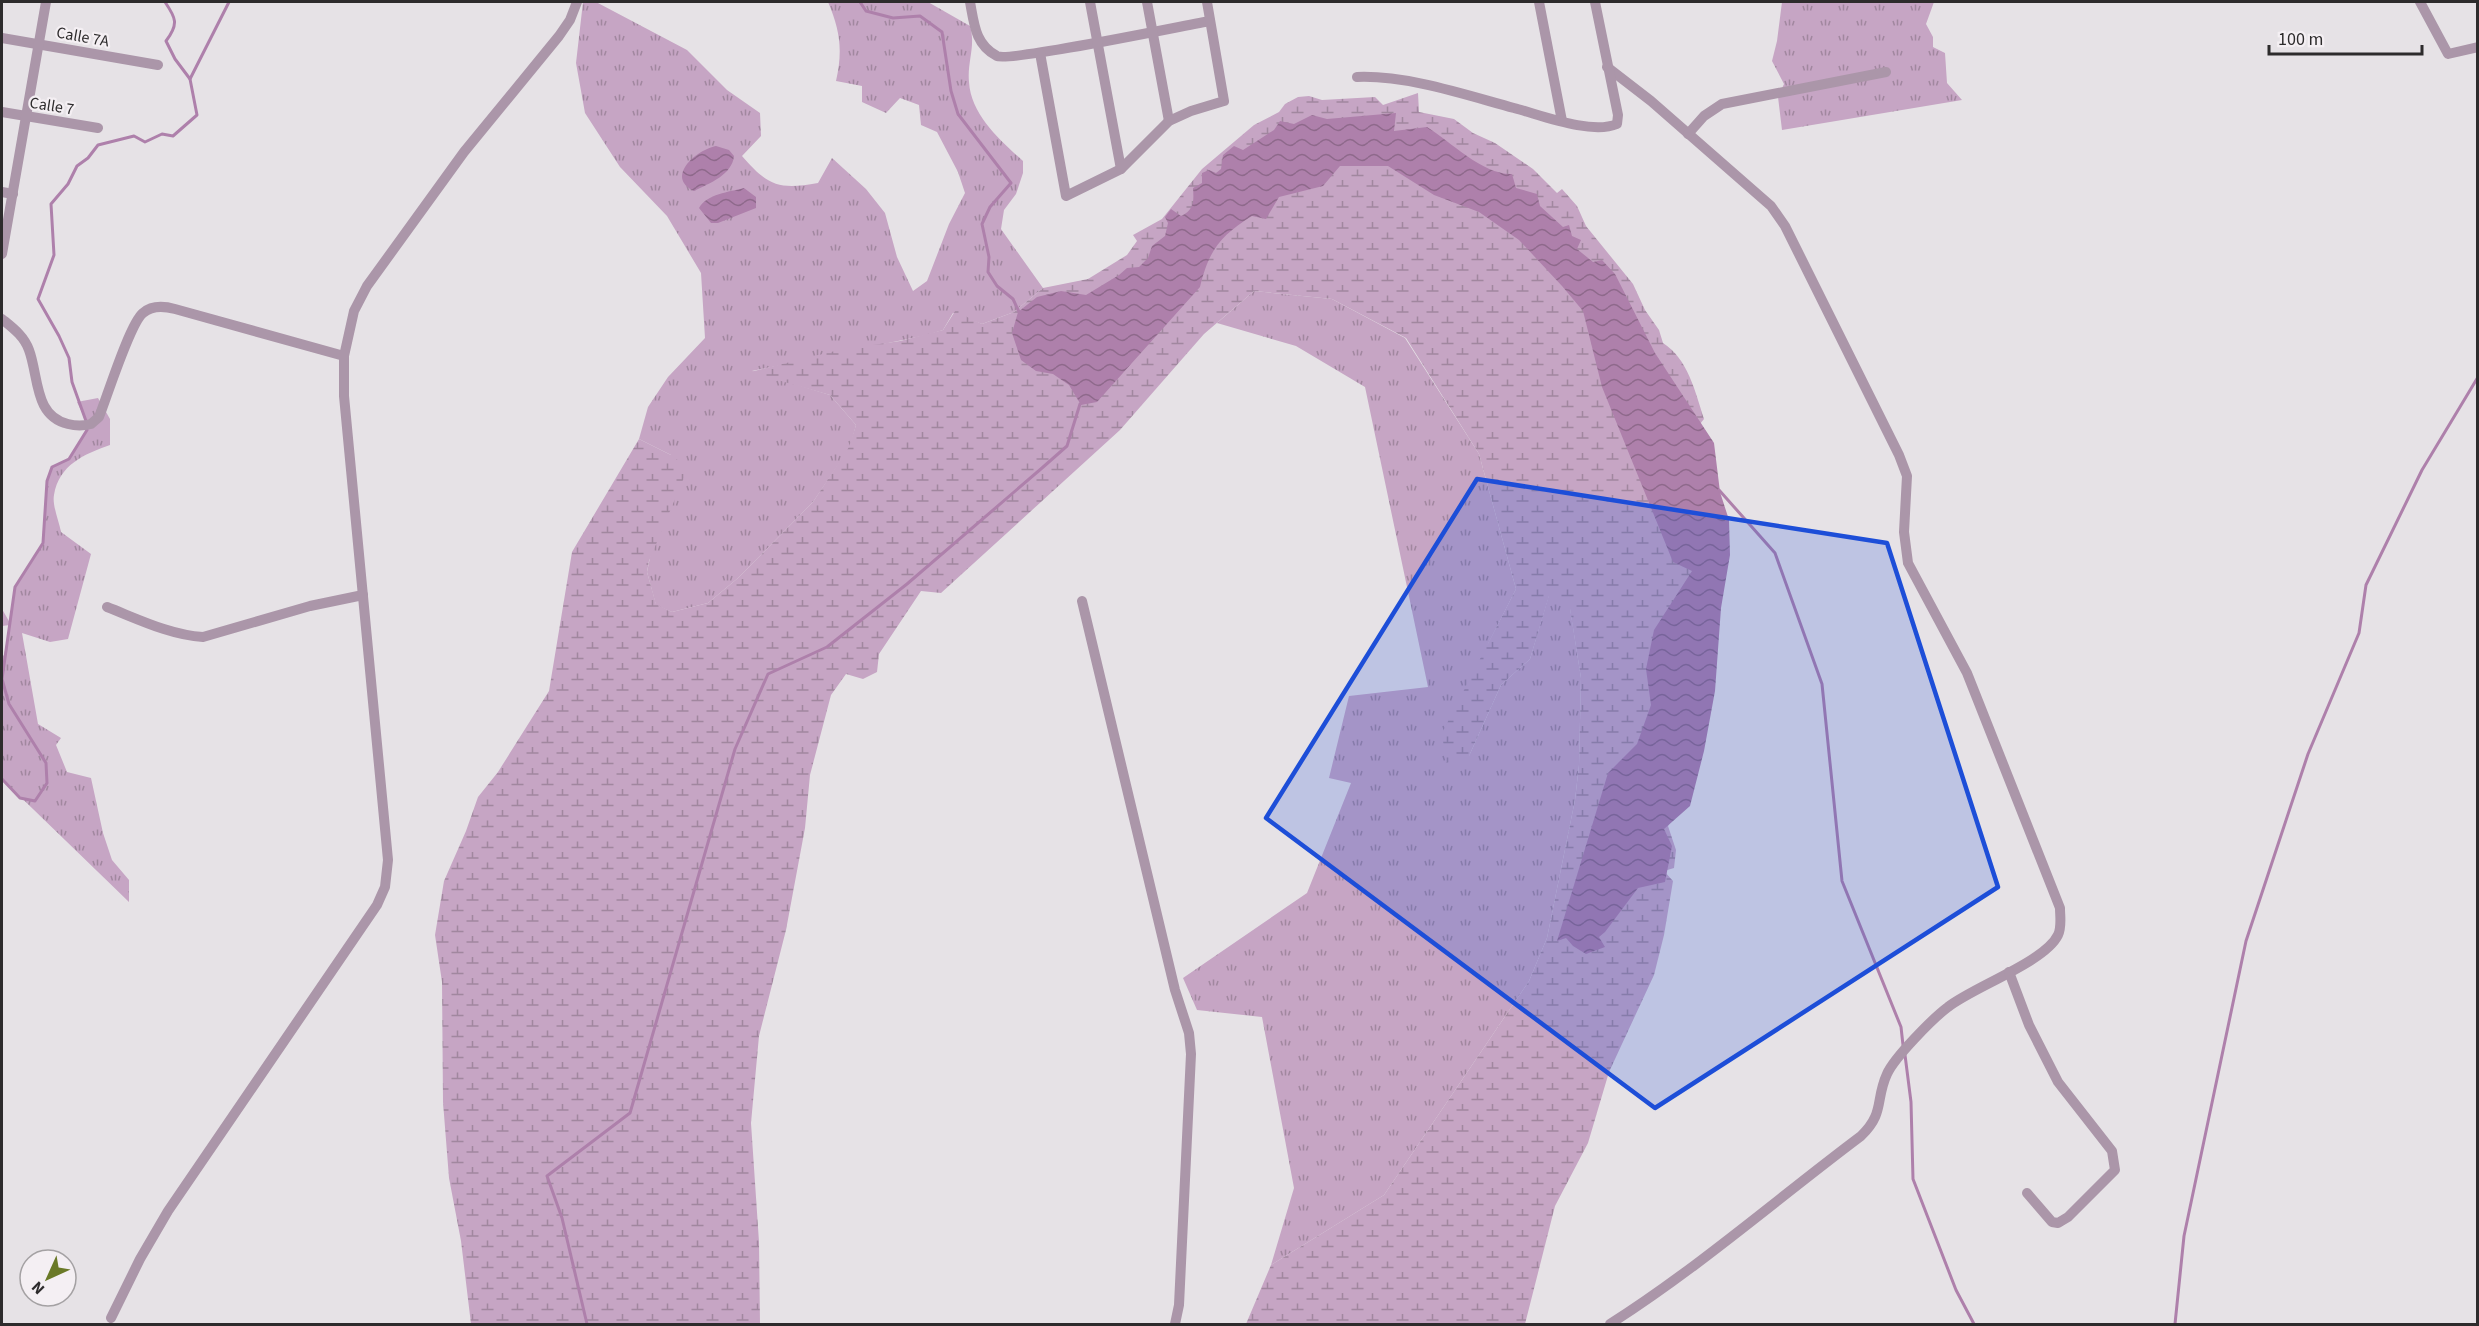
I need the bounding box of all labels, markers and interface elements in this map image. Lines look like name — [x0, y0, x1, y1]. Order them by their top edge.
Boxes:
scale bar — [2269, 18, 2422, 56]
street label: Calle 7A — [55, 22, 111, 52]
text: 100 m — [2278, 27, 2323, 52]
street label: Calle 7 — [28, 92, 76, 120]
north arrow — [18, 1248, 78, 1308]
text: N — [27, 1276, 50, 1299]

